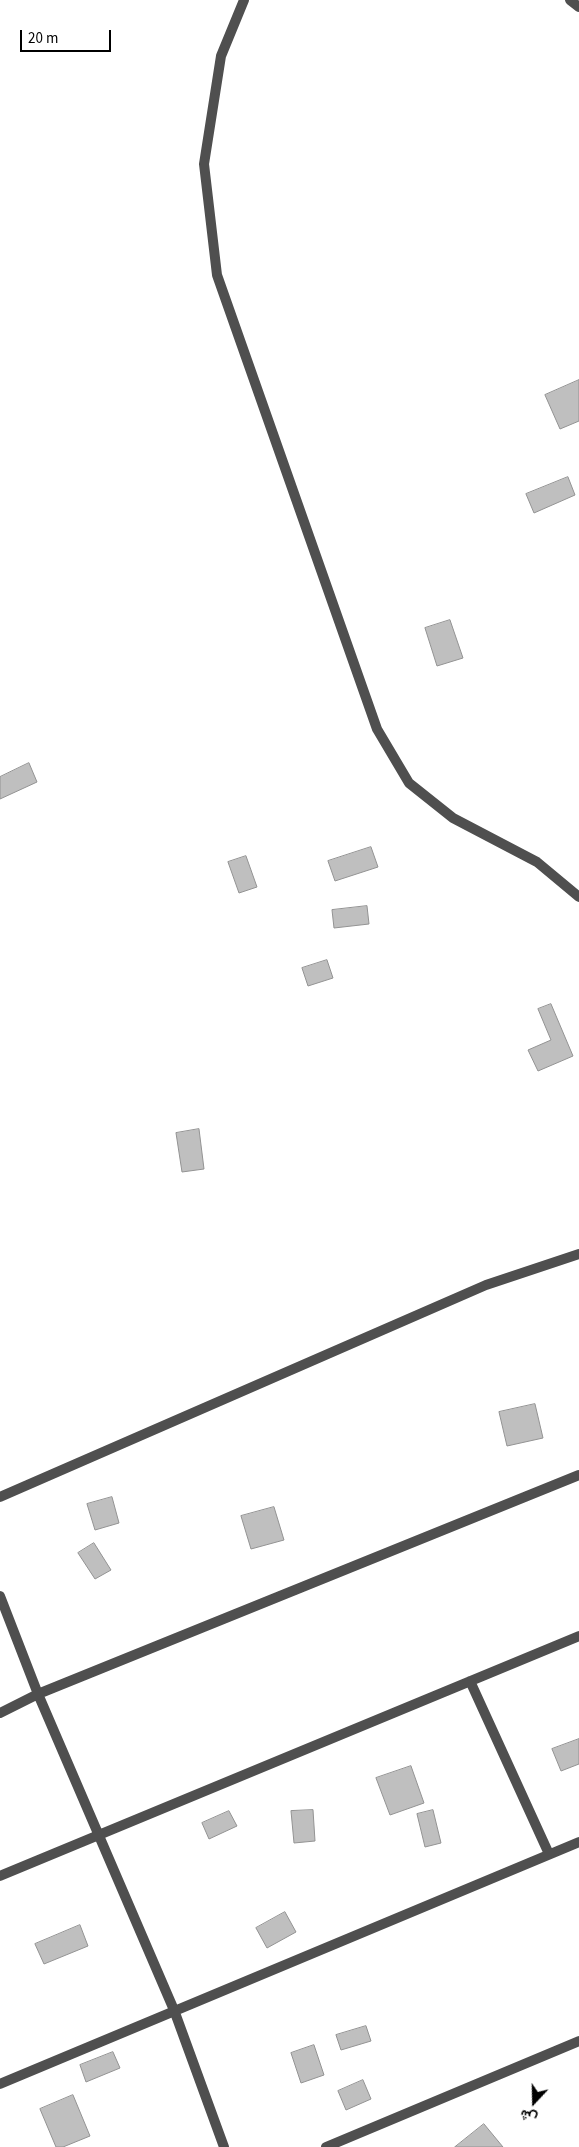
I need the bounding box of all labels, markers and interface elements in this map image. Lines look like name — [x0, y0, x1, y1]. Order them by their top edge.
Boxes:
scale bar — [22, 20, 114, 52]
text: 20 m — [28, 28, 58, 49]
north arrow — [509, 2077, 559, 2127]
text: ش — [517, 2104, 540, 2128]

